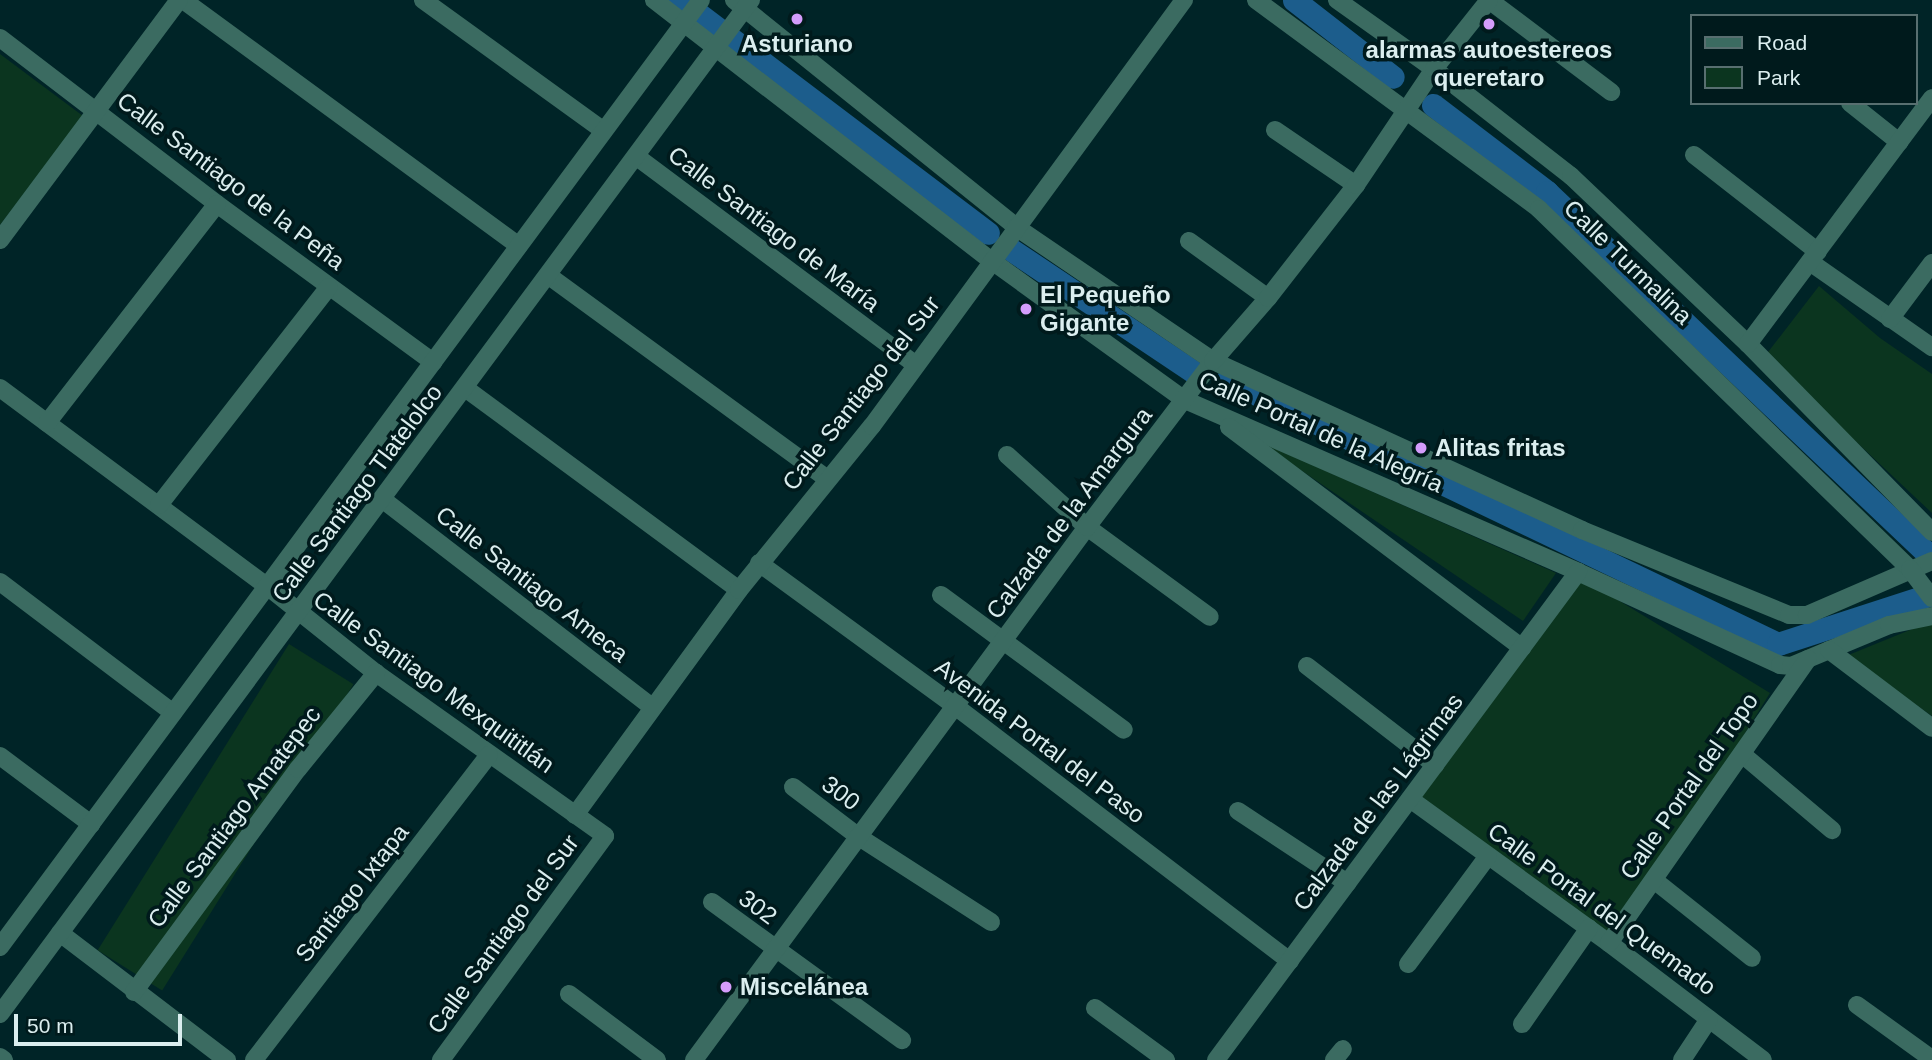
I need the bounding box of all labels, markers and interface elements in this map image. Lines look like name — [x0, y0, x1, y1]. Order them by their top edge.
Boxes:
marker: Asturiano — [789, 11, 805, 27]
legend — [1690, 14, 1918, 105]
marker: alarmas autoestereos queretaro — [1481, 16, 1497, 32]
place label: Asturiano — [741, 30, 853, 58]
text: Road — [1757, 31, 1807, 54]
place label: alarmas autoestereos queretaro — [1366, 36, 1612, 92]
text: Park — [1757, 66, 1800, 89]
street label: Calle Santiago de la Peña — [112, 86, 350, 276]
street label: Calle Santiago de María — [663, 140, 885, 318]
street label: Calle Turmalina — [1558, 194, 1698, 330]
place label: El Pequeño Gigante — [1040, 281, 1171, 337]
street label: Calle Santiago del Sur — [776, 290, 946, 496]
marker: El Pequeño Gigante — [1018, 301, 1034, 317]
street label: Calle Portal de la Alegría — [1194, 365, 1448, 499]
street label: Calle Santiago Tlatelolco — [266, 378, 448, 608]
street label: Calzada de la Amargura — [980, 401, 1158, 625]
place label: Alitas fritas — [1435, 434, 1566, 462]
marker: Alitas fritas — [1413, 440, 1429, 456]
street label: Calle Santiago Ameca — [430, 500, 634, 668]
street label: Calle Santiago Mexquititlán — [308, 585, 560, 779]
street label: Avenida Portal del Paso — [929, 653, 1151, 829]
street label: Calle Portal del Topo — [1614, 687, 1764, 885]
street label: Calzada de las Lágrimas — [1287, 688, 1469, 916]
street label: Calle Santiago Amatepec — [141, 700, 327, 934]
street label: 300 — [816, 769, 866, 817]
street label: Calle Portal del Quemado — [1482, 817, 1722, 1001]
street label: Santiago Ixtapa — [289, 818, 415, 968]
street label: Calle Santiago del Sur — [421, 829, 585, 1039]
street label: 302 — [733, 883, 783, 931]
place label: Miscelánea — [740, 973, 868, 1001]
marker: Miscelánea — [718, 979, 734, 995]
scale bar — [18, 1000, 186, 1044]
text: 50 m — [27, 1014, 74, 1037]

